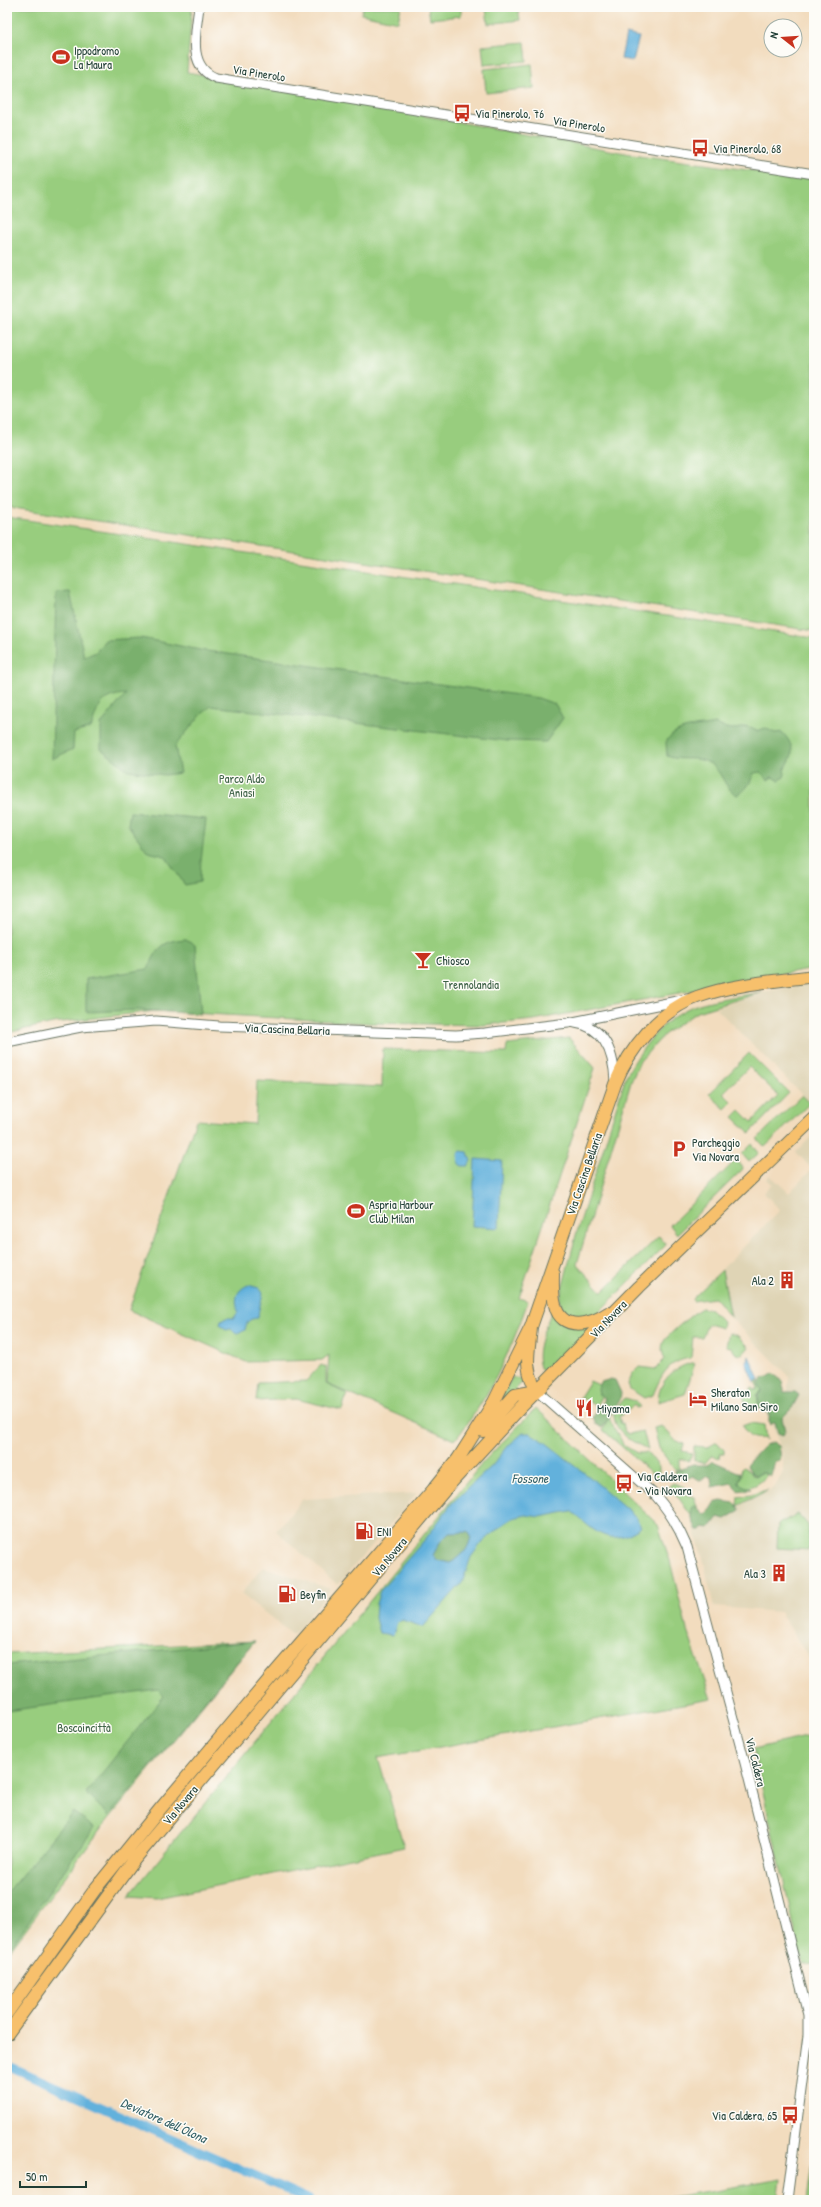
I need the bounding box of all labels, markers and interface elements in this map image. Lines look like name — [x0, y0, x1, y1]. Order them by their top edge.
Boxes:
north arrow — [763, 18, 803, 58]
text: N — [766, 30, 781, 40]
place label: Ippodromo La Maura — [74, 42, 119, 73]
sports icon: Ippodromo La Maura — [51, 47, 71, 67]
street label: Via Pinerolo — [231, 60, 287, 86]
bus stop icon: Via Pinerolo, 76 — [452, 103, 472, 123]
place label: Via Pinerolo, 76 — [475, 105, 544, 122]
street label: Via Pinerolo — [551, 111, 607, 137]
bus stop icon: Via Pinerolo, 68 — [690, 138, 710, 158]
place label: Via Pinerolo, 68 — [713, 140, 781, 157]
park label: Parco Aldo Aniasi — [219, 770, 265, 801]
bar icon: Chiosco — [413, 950, 433, 970]
place label: Chiosco — [436, 952, 469, 969]
park label: Trennolandia — [443, 976, 499, 993]
street label: Via Cascina Bellaria — [244, 1019, 330, 1039]
street label: Via Cascina Bellaria — [562, 1130, 606, 1217]
place label: Parcheggio Via Novara — [692, 1134, 740, 1165]
parking icon: Parcheggio Via Novara — [669, 1139, 689, 1159]
place label: Aspria Harbour Club Milan — [369, 1196, 434, 1227]
sports icon: Aspria Harbour Club Milan — [346, 1201, 366, 1221]
building icon: Ala 2 — [777, 1270, 797, 1290]
place label: Ala 2 — [752, 1272, 774, 1289]
street label: Via Novara — [586, 1296, 631, 1342]
place label: Sheraton Milano San Siro — [711, 1384, 778, 1415]
hotel icon: Sheraton Milano San Siro — [688, 1389, 708, 1409]
restaurant icon: Miyama — [574, 1398, 594, 1418]
place label: Miyama — [597, 1400, 630, 1417]
place label: Via Caldera - Via Novara — [637, 1468, 692, 1499]
water label: Fossone — [512, 1469, 549, 1487]
bus stop icon: Via Caldera - Via Novara — [614, 1473, 634, 1493]
fuel station icon: ENI — [354, 1521, 374, 1541]
place label: ENI — [377, 1523, 392, 1540]
street label: Via Novara — [367, 1533, 411, 1580]
building icon: Ala 3 — [769, 1563, 789, 1583]
place label: Ala 3 — [744, 1565, 766, 1582]
fuel station icon: Beyfin — [277, 1584, 297, 1604]
place label: Beyfin — [300, 1586, 326, 1603]
park label: Boscoincittà — [57, 1719, 111, 1736]
street label: Via Caldera — [742, 1736, 770, 1789]
street label: Via Novara — [158, 1781, 202, 1828]
water label: Deviatore dell'Olona — [118, 2093, 212, 2148]
bus stop icon: Via Caldera, 65 — [780, 2105, 800, 2125]
place label: Via Caldera, 65 — [712, 2107, 777, 2124]
scale bar — [20, 2163, 86, 2189]
text: 50 m — [26, 2168, 47, 2185]

